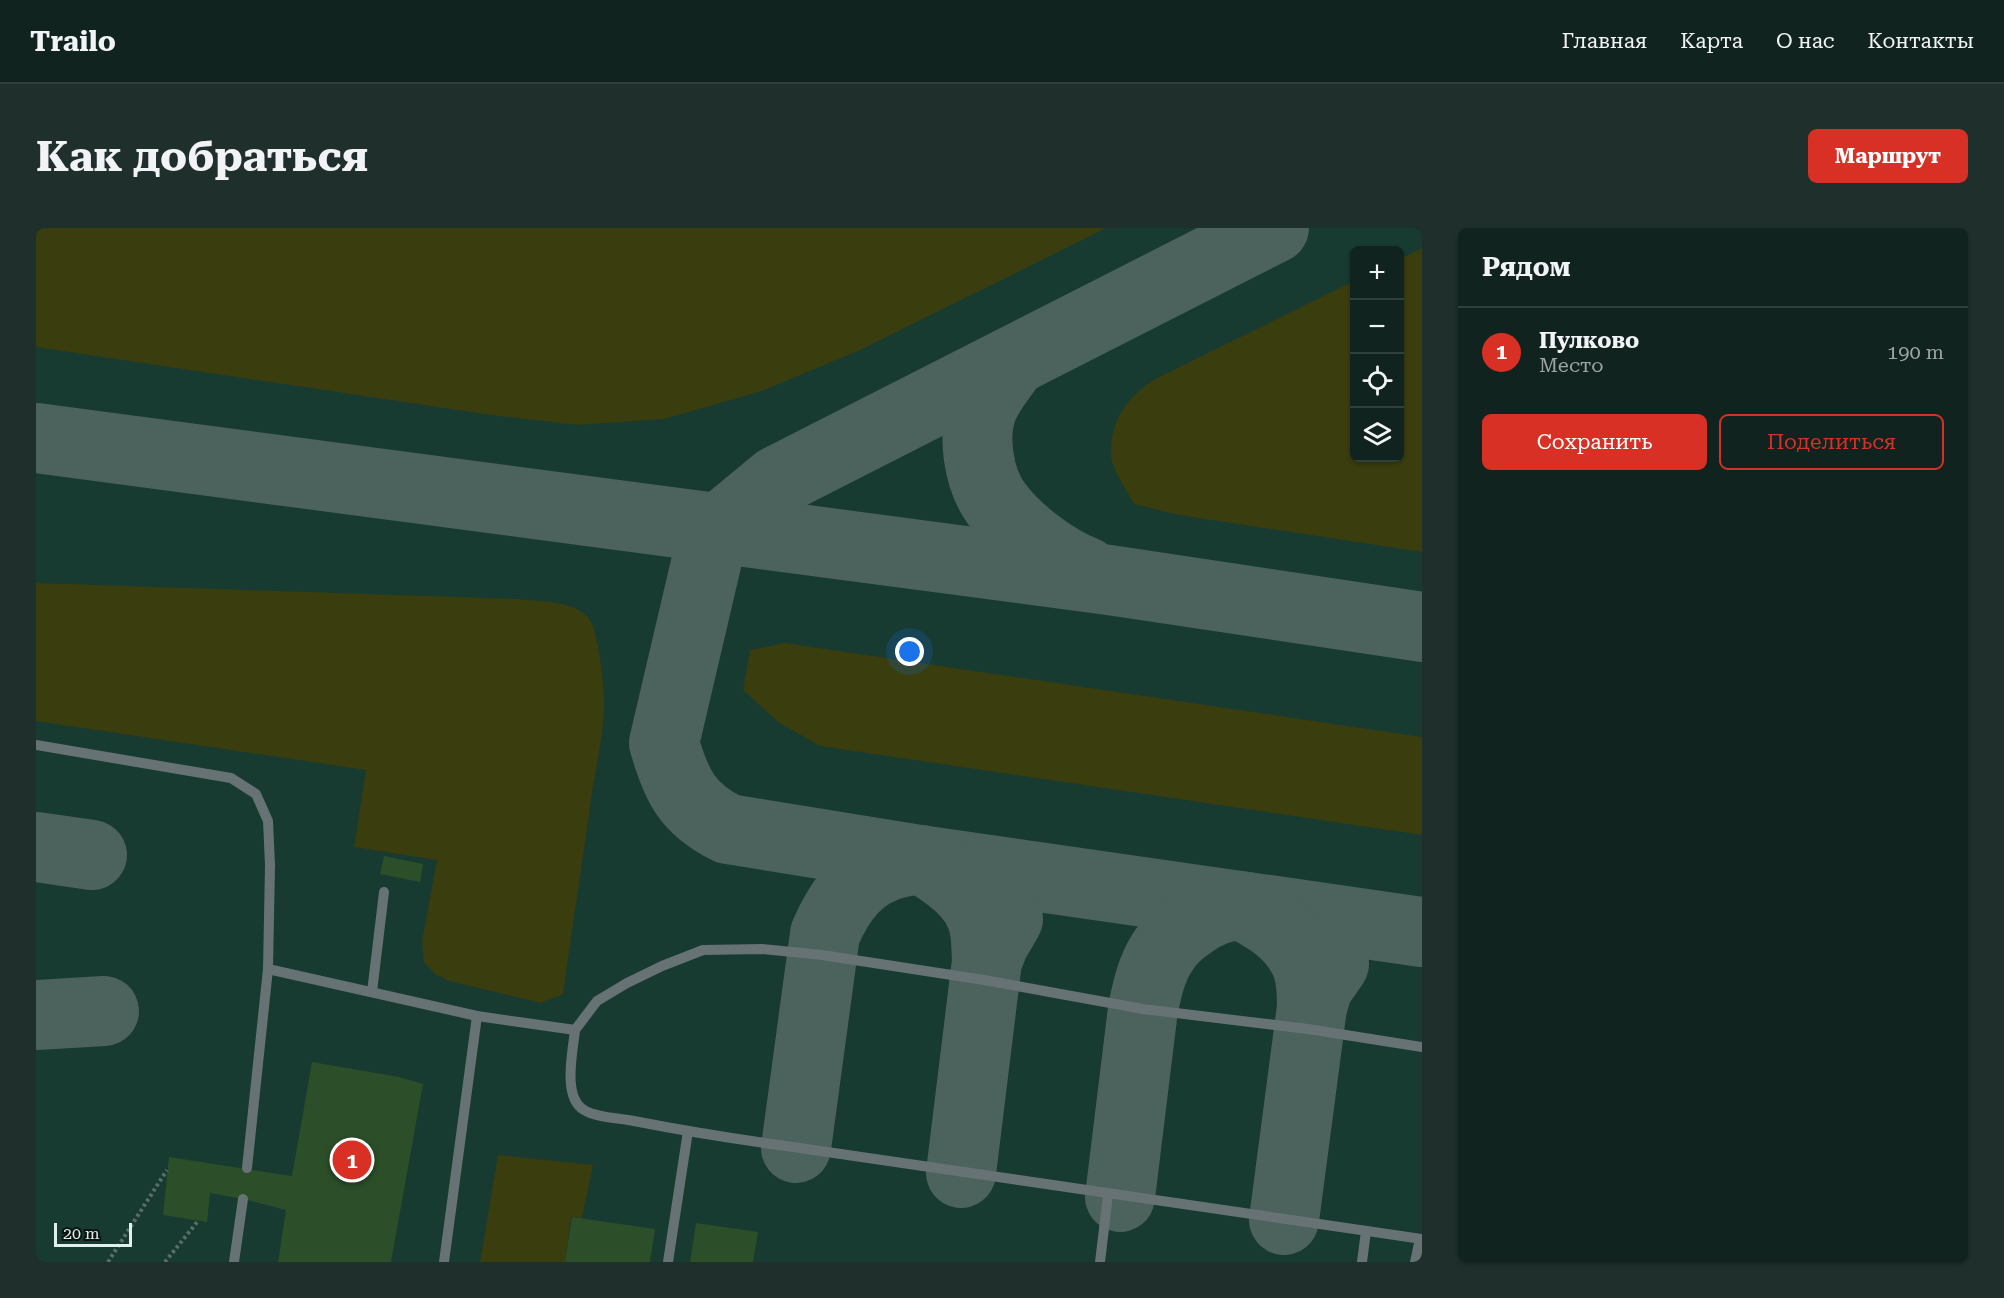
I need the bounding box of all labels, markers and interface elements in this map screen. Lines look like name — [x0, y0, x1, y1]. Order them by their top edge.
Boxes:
text: Trailo — [30, 25, 116, 58]
text: Главная — [1562, 29, 1647, 53]
text: Карта — [1680, 29, 1743, 53]
text: О нас — [1776, 29, 1835, 53]
text: Контакты — [1868, 29, 1974, 53]
button: Маршрут — [1808, 129, 1968, 183]
text: Как добраться — [36, 132, 368, 181]
map controls — [1350, 246, 1404, 462]
button: + — [1350, 246, 1404, 300]
text: Рядом — [1482, 252, 1571, 282]
button: − — [1350, 300, 1404, 354]
text: Пулково — [1539, 328, 1639, 353]
text: 1 — [1496, 340, 1507, 364]
text: 190 m — [1887, 340, 1944, 364]
text: Место — [1539, 353, 1604, 377]
button: locate — [1350, 354, 1404, 408]
button: layers — [1350, 408, 1404, 462]
button: Сохранить — [1482, 414, 1707, 470]
button: Поделиться — [1719, 414, 1944, 470]
your location — [895, 637, 924, 666]
pin: 1 — [332, 1138, 372, 1182]
scale bar — [54, 1220, 132, 1248]
text: 20 m — [63, 1224, 100, 1243]

